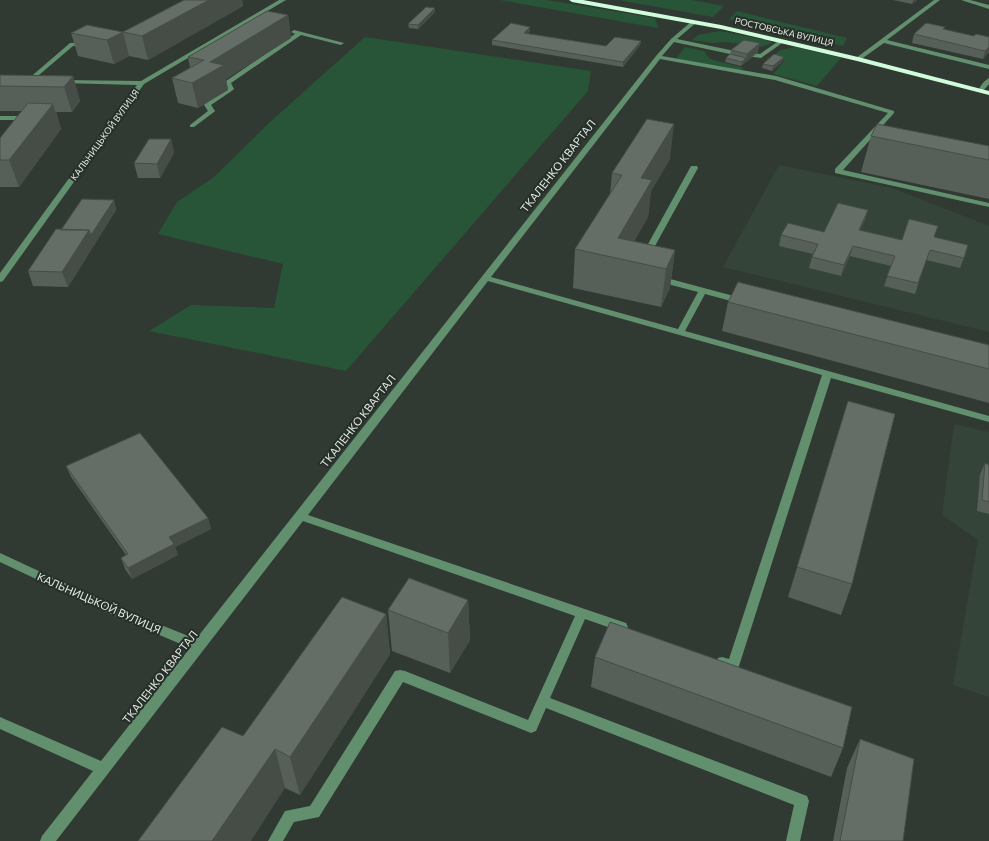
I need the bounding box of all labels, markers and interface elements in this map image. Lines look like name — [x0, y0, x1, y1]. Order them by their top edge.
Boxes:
street label: РОСТОВСЬКА ВУЛИЦЯ — [734, 15, 835, 48]
street label: КАЛЬНИЦЬКОЙ ВУЛИЦЯ — [67, 87, 141, 182]
street label: ТКАЛЕНКО КВАРТАЛ — [517, 117, 598, 215]
street label: ТКАЛЕНКО КВАРТАЛ — [317, 372, 398, 470]
street label: КАЛЬНИЦЬКОЙ ВУЛИЦЯ — [35, 568, 163, 636]
street label: ТКАЛЕНКО КВАРТАЛ — [119, 628, 200, 726]

